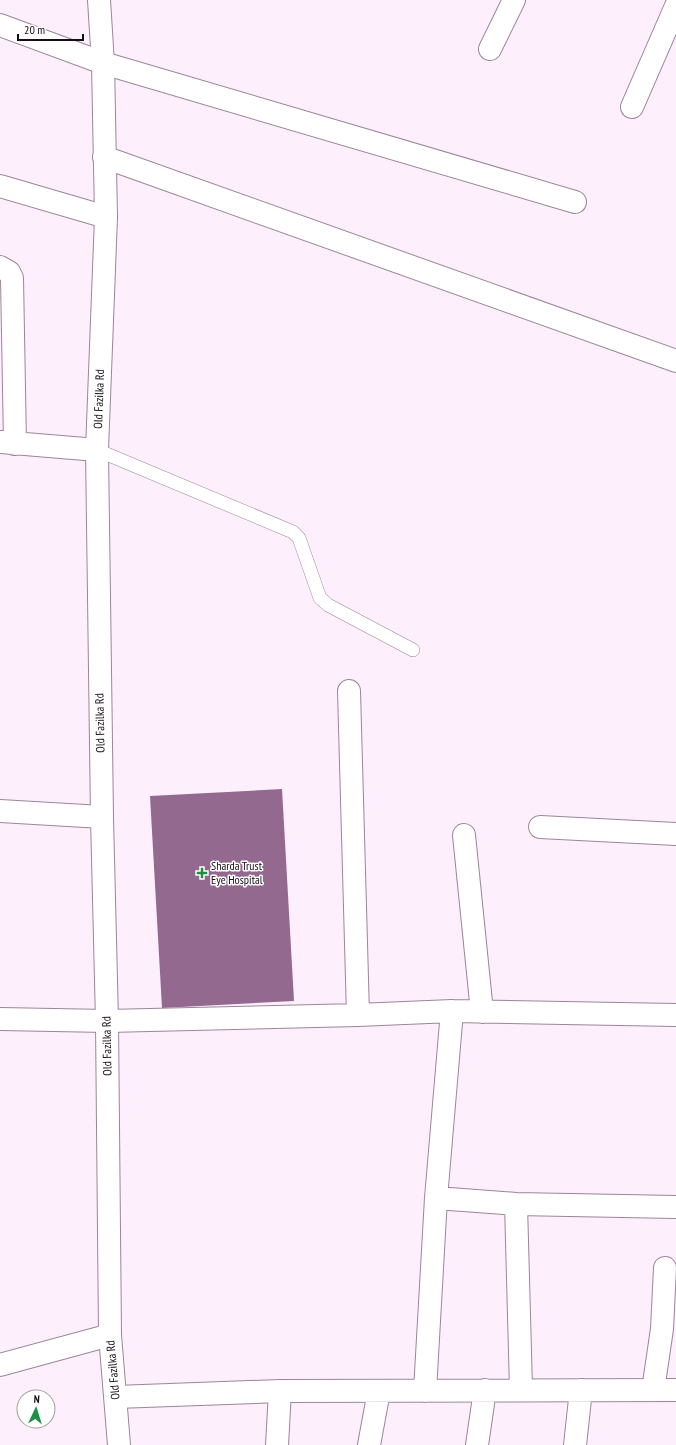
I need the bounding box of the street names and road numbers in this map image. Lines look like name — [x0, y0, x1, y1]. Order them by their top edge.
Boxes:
street label: Old Fazilka Rd — [90, 369, 107, 429]
street label: Old Fazilka Rd — [91, 693, 108, 753]
street label: Old Fazilka Rd — [98, 1016, 115, 1076]
street label: Old Fazilka Rd — [102, 1340, 123, 1400]

